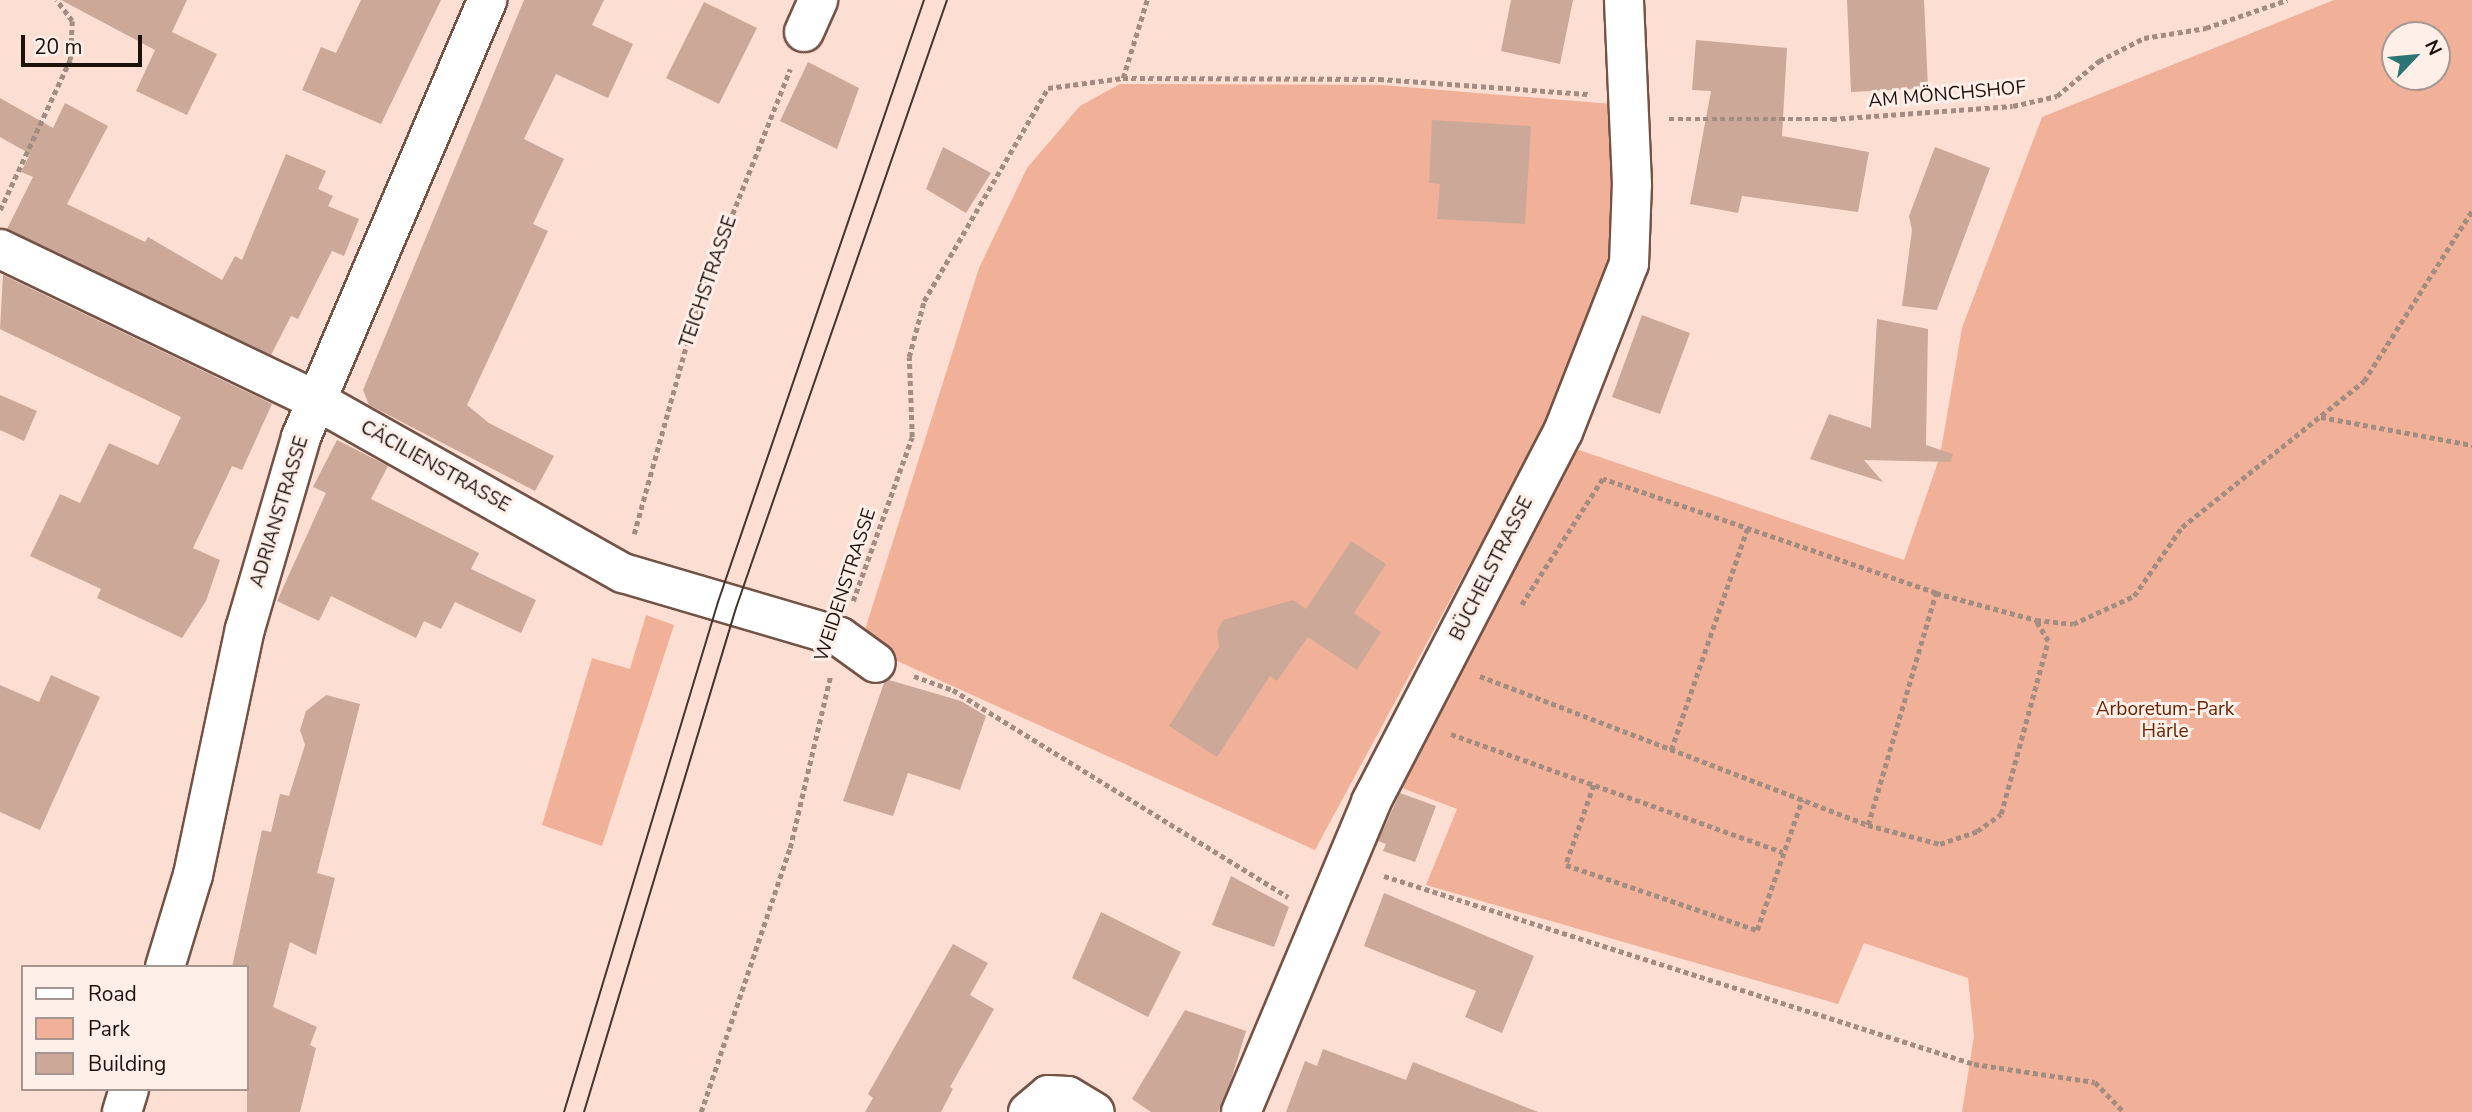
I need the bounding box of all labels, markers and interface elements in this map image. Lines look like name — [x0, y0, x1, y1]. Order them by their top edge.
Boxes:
scale bar — [24, 21, 145, 65]
north arrow — [2381, 21, 2451, 91]
text: 20 m — [34, 33, 83, 61]
text: N — [2418, 36, 2448, 60]
street label: AM MÖNCHSHOF — [1867, 77, 2027, 113]
street label: TEICHSTRASSE — [676, 213, 742, 351]
street label: CÄCILIENSTRASSE — [356, 416, 514, 518]
street label: ADRIANSTRASSE — [246, 434, 314, 590]
street label: BÜCHELSTRASSE — [1446, 493, 1538, 645]
street label: WEIDENSTRASSE — [810, 506, 882, 664]
park label: Arboretum-Park Härle — [2096, 699, 2234, 743]
legend — [21, 965, 248, 1091]
text: Road — [88, 980, 137, 1008]
text: Park — [88, 1015, 130, 1043]
text: Building — [88, 1050, 166, 1078]

